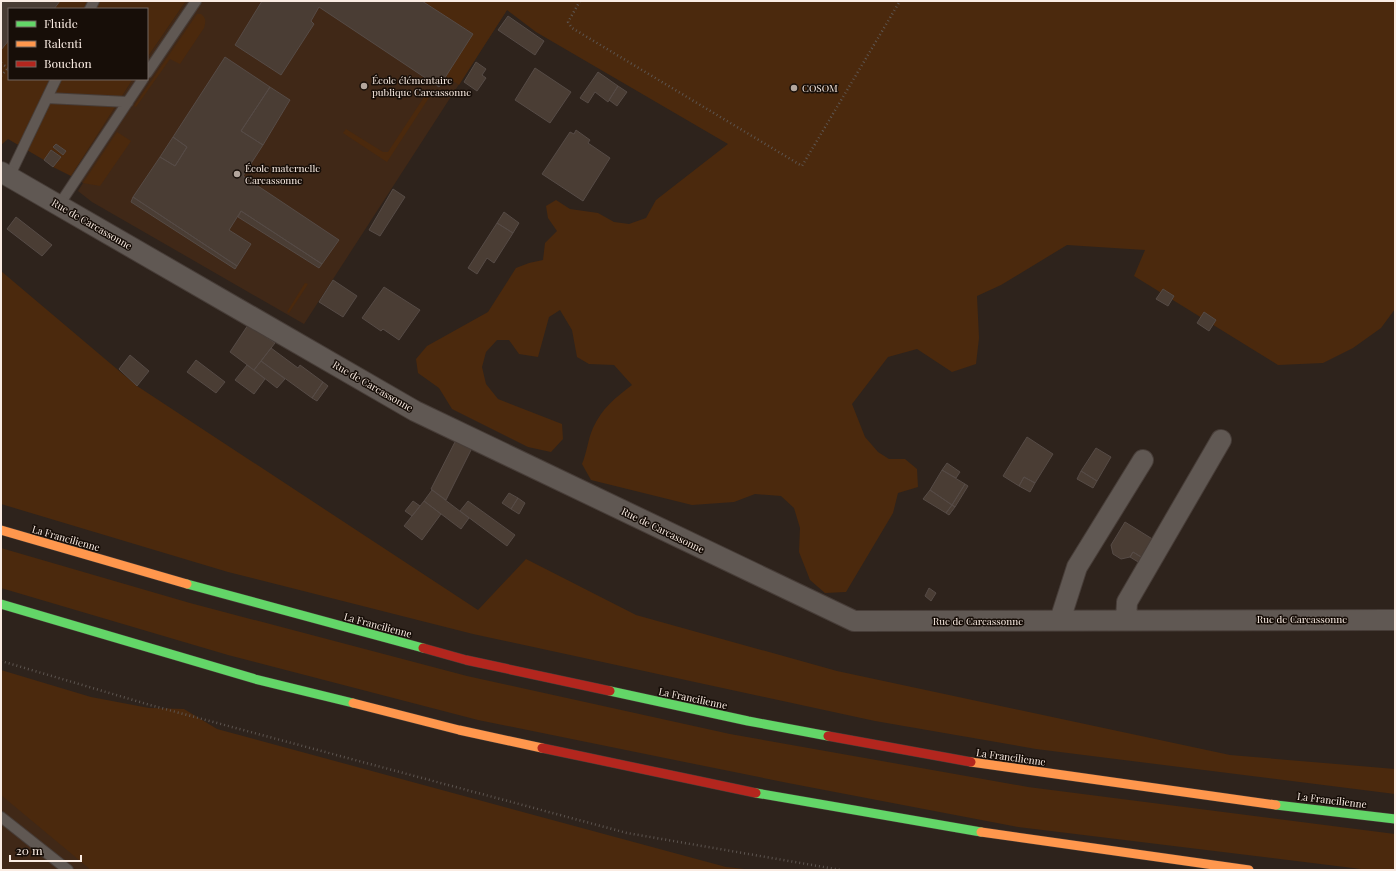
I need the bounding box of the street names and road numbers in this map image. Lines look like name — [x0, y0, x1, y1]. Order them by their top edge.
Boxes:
street label: Rue de Carcassonne — [49, 195, 135, 253]
street label: Rue de Carcassonne — [330, 357, 416, 415]
street label: Rue de Carcassonne — [619, 504, 707, 556]
street label: La Francilienne — [30, 522, 102, 554]
street label: La Francilienne — [342, 609, 414, 641]
street label: Rue de Carcassonne — [1257, 612, 1347, 626]
street label: Rue de Carcassonne — [933, 614, 1023, 628]
street label: La Francilienne — [657, 684, 729, 712]
street label: La Francilienne — [975, 745, 1047, 769]
street label: La Francilienne — [1296, 789, 1368, 811]

